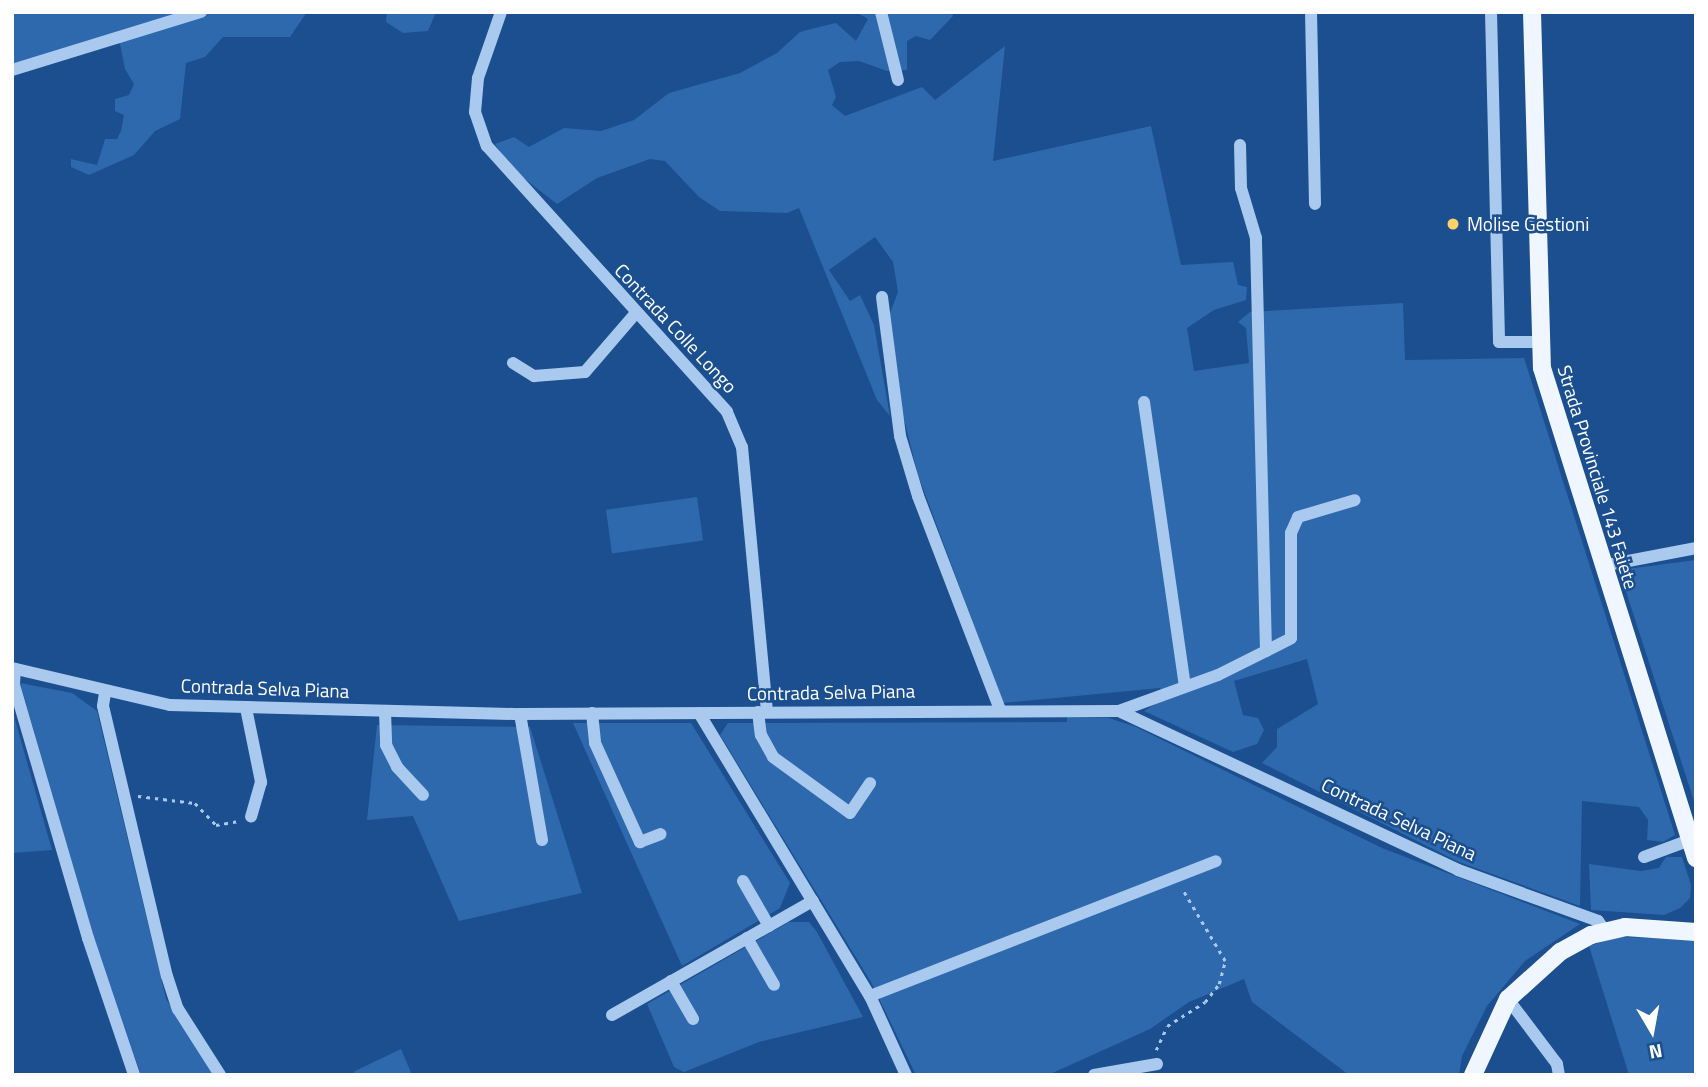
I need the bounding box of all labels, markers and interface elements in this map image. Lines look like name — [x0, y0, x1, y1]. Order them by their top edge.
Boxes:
place label: Molise Gestioni — [1467, 213, 1589, 235]
marker: Molise Gestioni — [1445, 216, 1461, 232]
street label: Contrada Colle Longo — [610, 259, 742, 397]
street label: Strada Provinciale 143 Faiete — [1553, 362, 1643, 592]
street label: Contrada Selva Piana — [180, 674, 350, 702]
street label: Contrada Selva Piana — [747, 679, 915, 705]
street label: Contrada Selva Piana — [1318, 773, 1480, 865]
north arrow — [1617, 996, 1687, 1066]
text: N — [1647, 1037, 1665, 1068]

